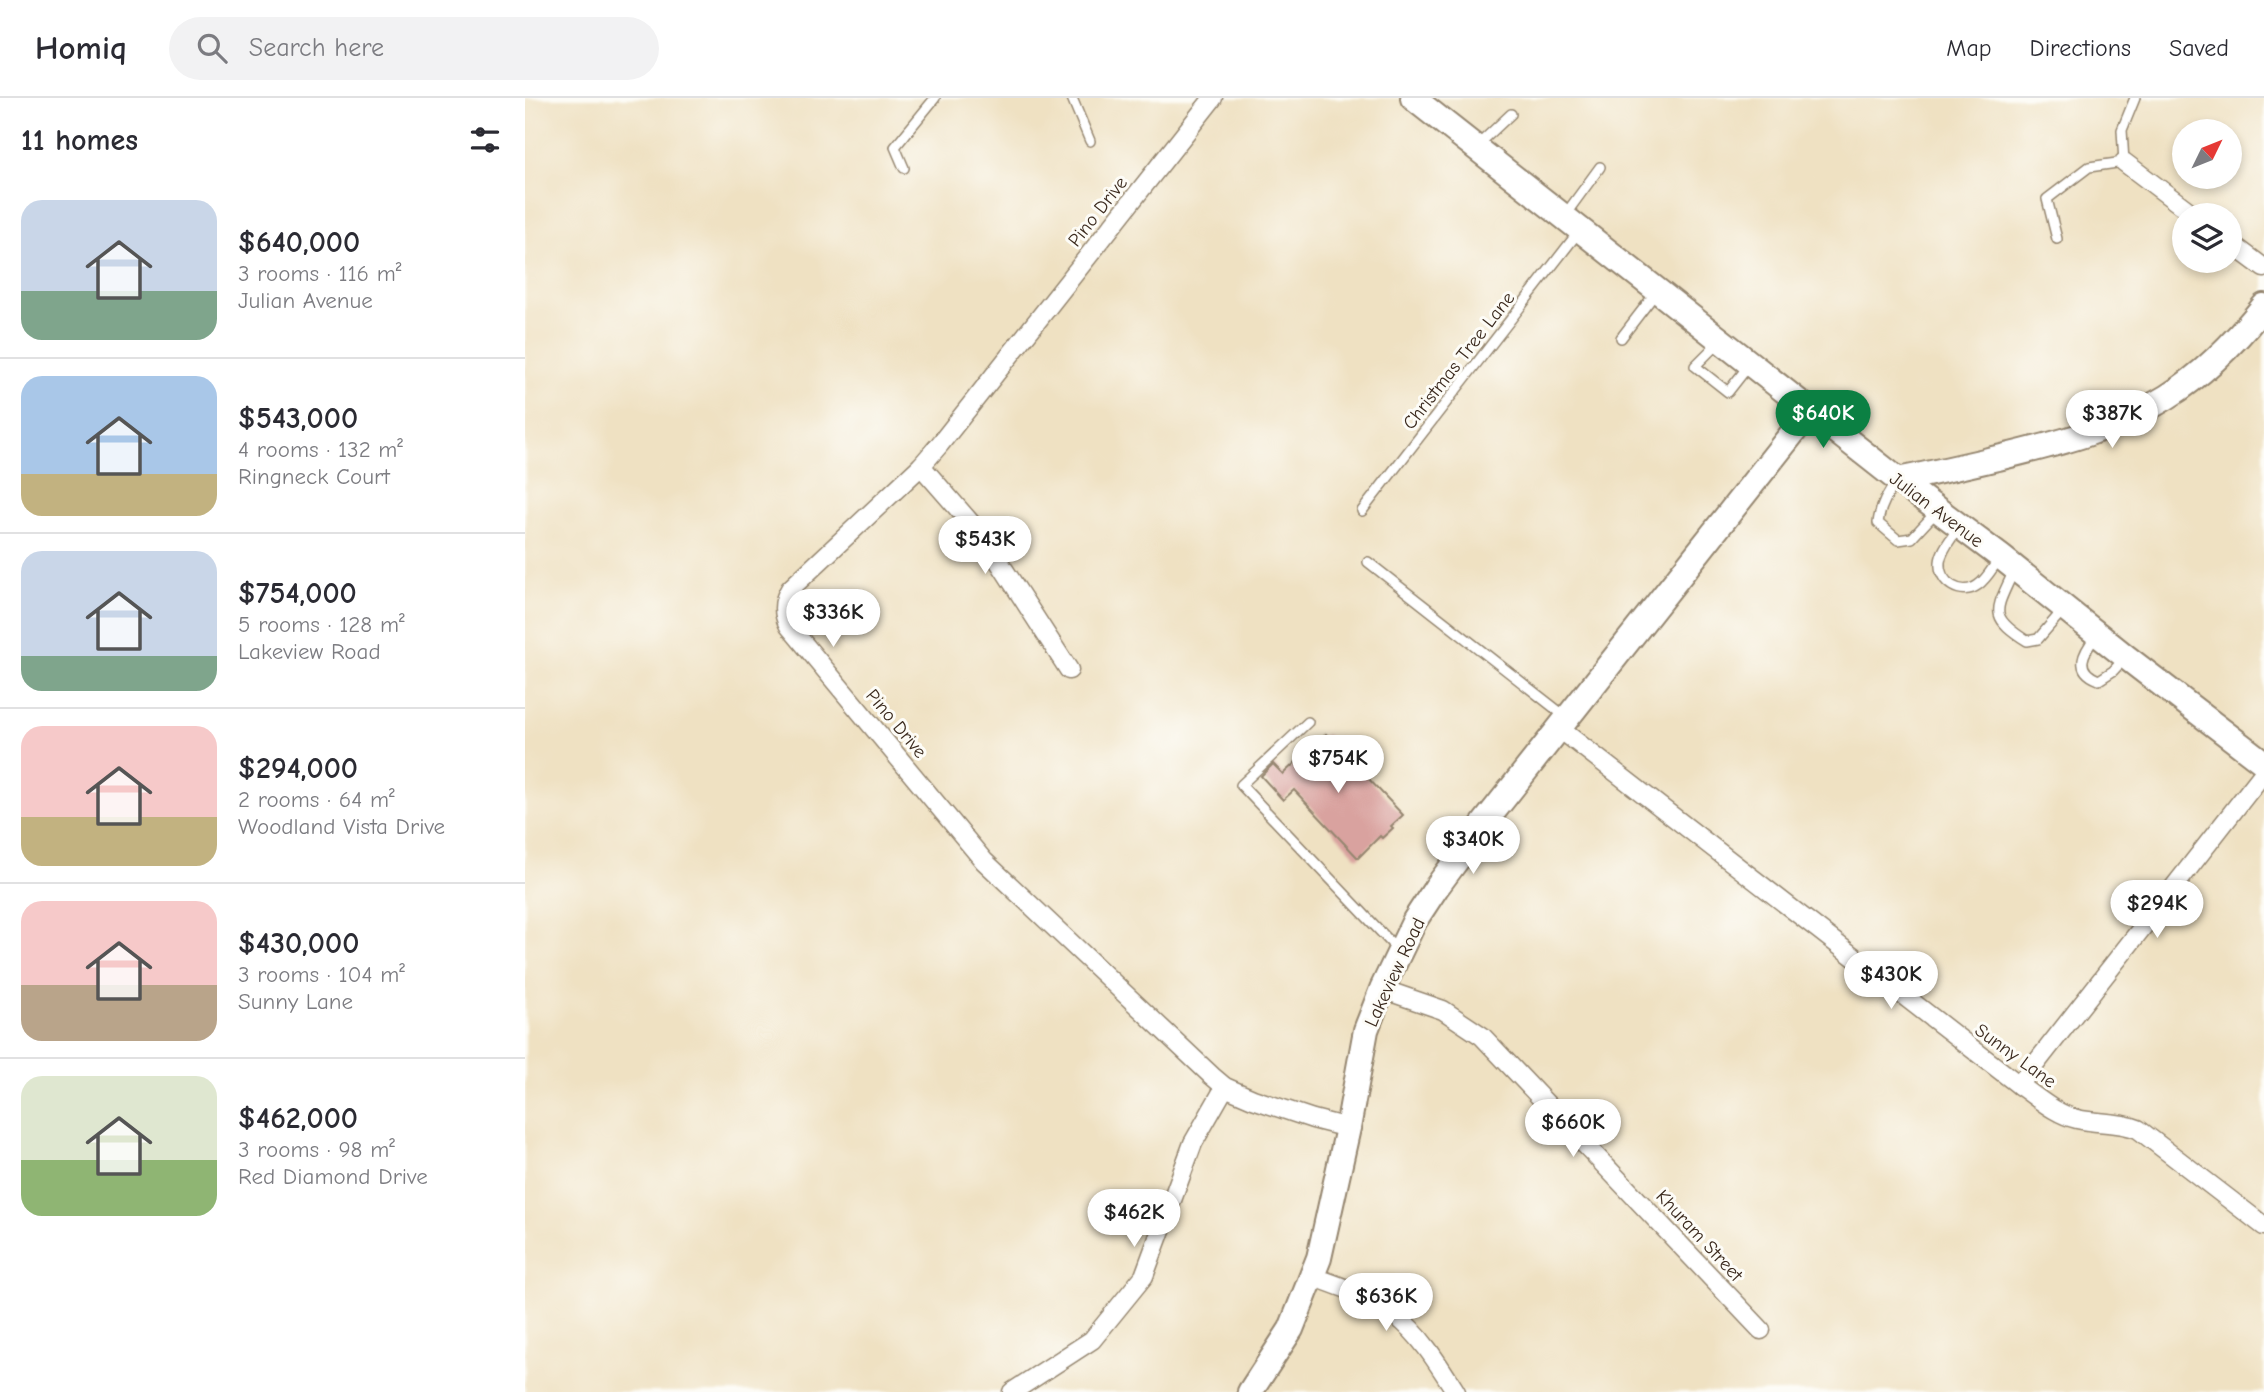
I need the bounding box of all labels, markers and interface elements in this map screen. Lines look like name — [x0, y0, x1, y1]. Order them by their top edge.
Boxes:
search box — [169, 17, 659, 80]
text: Homiq — [35, 29, 127, 67]
icon: search — [193, 29, 231, 67]
text: Search here — [249, 33, 384, 63]
text: Map — [1946, 34, 1992, 62]
text: Directions — [2030, 34, 2131, 62]
text: Saved — [2169, 34, 2229, 62]
north arrow — [2172, 119, 2242, 189]
map controls — [2172, 119, 2242, 273]
icon: filters — [466, 121, 504, 159]
text: 11 homes — [21, 123, 138, 158]
street label: Pino Drive — [1064, 172, 1132, 251]
button: layers — [2172, 203, 2242, 273]
text: $640,000 — [238, 225, 360, 260]
icon: home — [77, 228, 161, 312]
text: 3 rooms · 116 m² — [238, 260, 402, 287]
text: Julian Avenue — [238, 287, 373, 314]
street label: Christmas Tree Lane — [1398, 288, 1519, 434]
pin: $640K — [1774, 390, 1872, 450]
pin: $387K — [2063, 390, 2161, 450]
text: $640K — [1792, 399, 1854, 426]
text: $387K — [2082, 399, 2142, 426]
text: $543,000 — [238, 401, 358, 436]
icon: home — [77, 404, 161, 488]
text: 4 rooms · 132 m² — [238, 436, 403, 463]
text: Ringneck Court — [238, 463, 390, 490]
street label: Julian Avenue — [1885, 467, 1987, 552]
pin: $543K — [936, 517, 1034, 576]
text: $543K — [954, 525, 1016, 552]
text: $754,000 — [238, 576, 357, 611]
icon: home — [77, 579, 161, 663]
pin: $336K — [784, 589, 882, 649]
text: $336K — [802, 598, 864, 625]
text: 5 rooms · 128 m² — [238, 611, 405, 638]
text: Lakeview Road — [238, 638, 381, 665]
street label: Pino Drive — [861, 685, 931, 762]
pin: $754K — [1289, 736, 1387, 795]
text: $754K — [1308, 744, 1368, 771]
text: $294,000 — [238, 751, 358, 786]
icon: home — [77, 754, 161, 838]
text: 2 rooms · 64 m² — [238, 786, 395, 813]
text: Woodland Vista Drive — [238, 813, 445, 840]
pin: $340K — [1424, 816, 1522, 876]
text: $340K — [1442, 825, 1504, 852]
pin: $294K — [2108, 880, 2206, 940]
text: $294K — [2126, 889, 2188, 916]
street label: Lakeview Road — [1360, 914, 1430, 1030]
text: $430,000 — [238, 926, 359, 961]
icon: home — [77, 929, 161, 1013]
pin: $430K — [1842, 951, 1940, 1011]
text: $430K — [1860, 960, 1922, 987]
text: 3 rooms · 104 m² — [238, 961, 405, 988]
text: Sunny Lane — [238, 988, 353, 1015]
street label: Sunny Lane — [1970, 1019, 2060, 1093]
pin: $660K — [1524, 1100, 1622, 1159]
text: $462,000 — [238, 1101, 358, 1136]
icon: home — [77, 1104, 161, 1188]
text: $660K — [1541, 1108, 1605, 1135]
text: 3 rooms · 98 m² — [238, 1136, 395, 1163]
text: Red Diamond Drive — [238, 1163, 428, 1190]
street label: Khuram Street — [1651, 1185, 1748, 1286]
pin: $462K — [1085, 1190, 1183, 1249]
text: $462K — [1103, 1198, 1165, 1225]
pin: $636K — [1337, 1274, 1435, 1333]
text: $636K — [1355, 1282, 1417, 1309]

